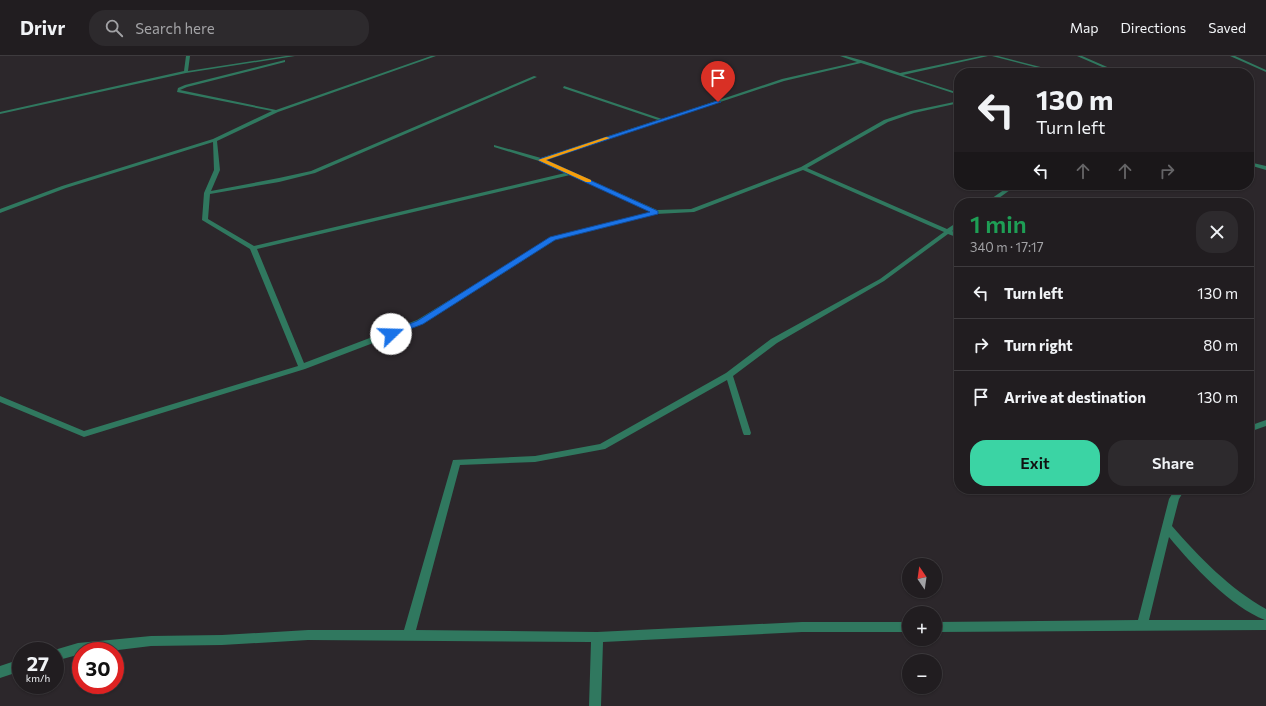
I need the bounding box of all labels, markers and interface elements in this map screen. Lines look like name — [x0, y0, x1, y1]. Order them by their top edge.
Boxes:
search box — [89, 10, 369, 46]
text: Drivr — [20, 16, 65, 39]
icon: search — [103, 17, 125, 39]
text: Search here — [135, 19, 215, 37]
text: Map — [1070, 19, 1099, 36]
text: Directions — [1121, 19, 1186, 36]
text: Saved — [1208, 19, 1246, 36]
pin — [701, 61, 735, 102]
icon: arrive — [707, 67, 729, 89]
text: 130 m — [1036, 82, 1113, 116]
icon: left — [970, 84, 1022, 136]
text: Turn left — [1036, 116, 1105, 138]
icon: left — [1030, 160, 1052, 182]
icon: ahead — [1072, 160, 1094, 182]
icon: ahead — [1114, 160, 1136, 182]
icon: right — [1156, 160, 1178, 182]
text: 1 min — [970, 209, 1027, 238]
button: close — [1196, 211, 1238, 253]
text: 340 m · 17:17 — [970, 239, 1044, 255]
icon: left — [970, 282, 992, 304]
text: Turn left — [1004, 284, 1063, 302]
text: 130 m — [1197, 284, 1238, 302]
position arrow — [370, 313, 412, 355]
icon: right — [970, 334, 992, 356]
text: Turn right — [1004, 336, 1073, 354]
text: 80 m — [1203, 336, 1238, 354]
icon: arrive — [970, 386, 992, 408]
text: Arrive at destination — [1004, 388, 1146, 406]
text: 130 m — [1197, 388, 1238, 406]
button: Exit — [970, 440, 1100, 486]
button: Share — [1108, 440, 1238, 486]
north arrow — [902, 558, 942, 598]
map controls — [902, 558, 942, 694]
button: + — [902, 606, 942, 646]
speed limit sign: 30 — [72, 642, 124, 694]
text: 27 — [27, 651, 49, 675]
button: − — [902, 654, 942, 694]
text: km/h — [26, 672, 50, 684]

